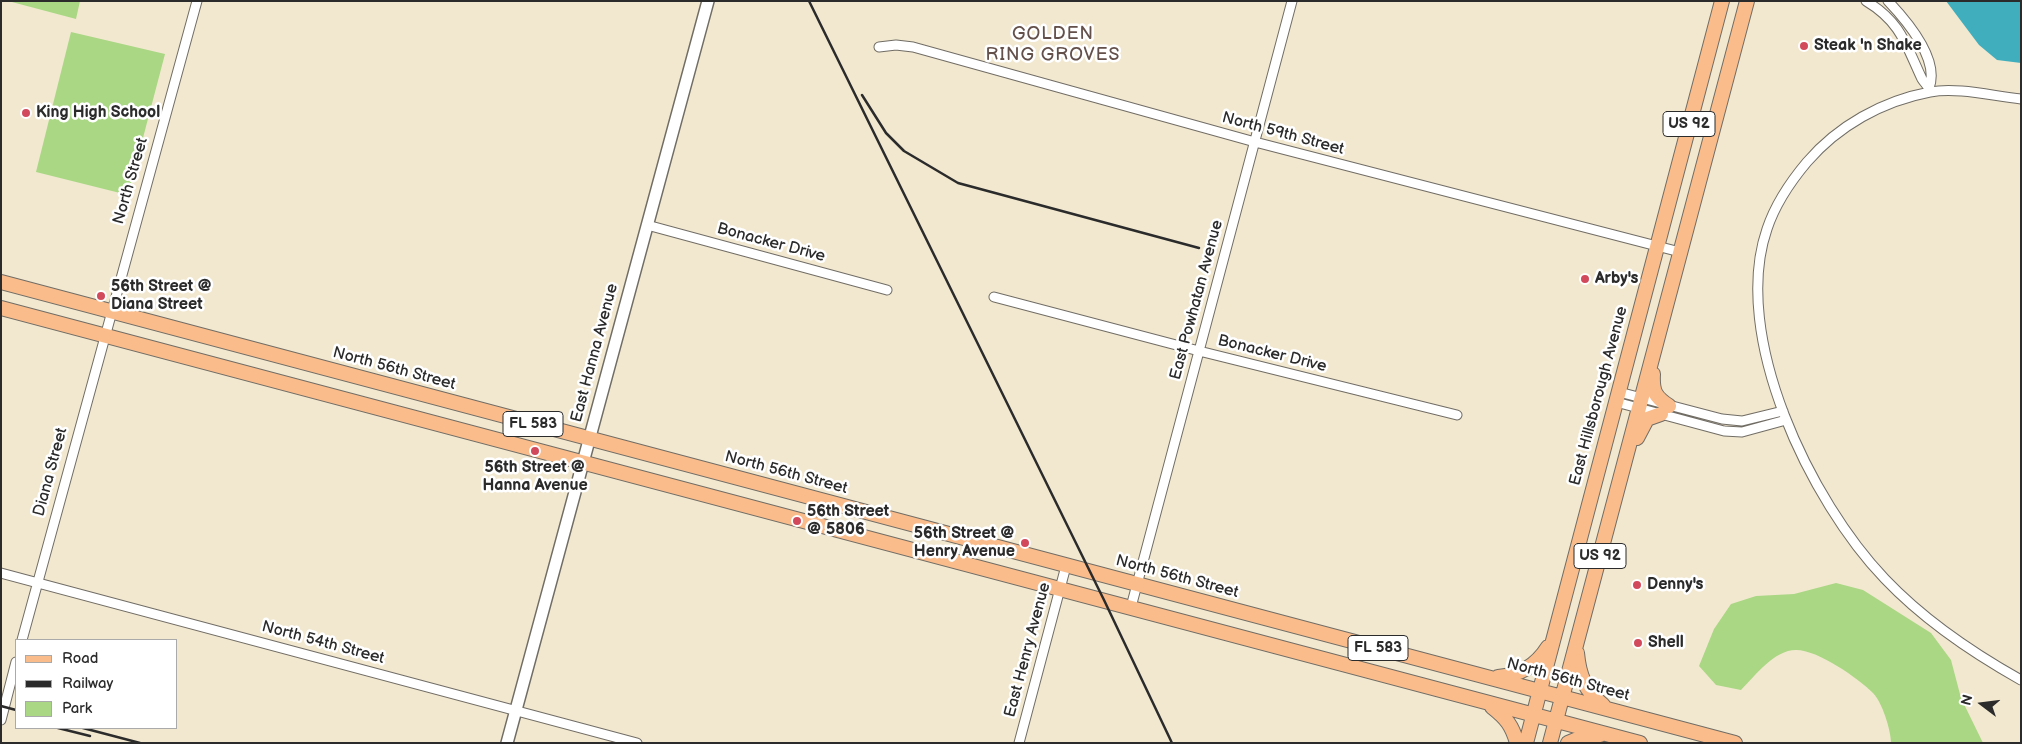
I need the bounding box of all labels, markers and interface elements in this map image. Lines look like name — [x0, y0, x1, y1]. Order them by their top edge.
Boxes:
district label: GOLDEN RING GROVES — [984, 23, 1122, 66]
place label: Steak 'n Shake — [1814, 36, 1922, 56]
marker: Steak 'n Shake — [1798, 40, 1810, 52]
place label: King High School — [36, 103, 160, 123]
marker: King High School — [20, 107, 32, 119]
street label: North 59th Street — [1220, 108, 1346, 160]
road number: US 92 — [1663, 112, 1715, 136]
street label: North Street — [109, 136, 153, 226]
street label: East Powhatan Avenue — [1166, 218, 1228, 382]
street label: Bonacker Drive — [715, 219, 827, 267]
place label: Arby's — [1595, 269, 1638, 289]
marker: Arby's — [1579, 273, 1591, 285]
place label: 56th Street @ Diana Street — [111, 277, 212, 315]
street label: East Hanna Avenue — [567, 282, 623, 424]
marker: 56th Street @ Diana Street — [95, 290, 107, 302]
street label: East Hillsborough Avenue — [1566, 304, 1632, 488]
street label: Bonacker Drive — [1216, 331, 1328, 377]
street label: North 56th Street — [331, 343, 457, 395]
road number: FL 583 — [503, 412, 563, 436]
street label: Diana Street — [30, 426, 72, 518]
marker: 56th Street @ Hanna Avenue — [529, 445, 541, 457]
street label: North 56th Street — [723, 447, 849, 499]
place label: 56th Street @ Hanna Avenue — [482, 458, 588, 496]
place label: 56th Street @ 5806 — [807, 502, 889, 540]
marker: 56th Street @ 5806 — [791, 515, 803, 527]
place label: 56th Street @ Henry Avenue — [914, 524, 1015, 562]
marker: 56th Street @ Henry Avenue — [1019, 537, 1031, 549]
road number: US 92 — [1574, 544, 1626, 568]
street label: North 56th Street — [1114, 551, 1240, 603]
place label: Denny's — [1647, 575, 1703, 595]
marker: Denny's — [1631, 579, 1643, 591]
street label: East Henry Avenue — [1001, 580, 1055, 720]
street label: North 54th Street — [260, 617, 386, 669]
place label: Shell — [1648, 633, 1684, 653]
road number: FL 583 — [1348, 636, 1408, 660]
marker: Shell — [1632, 637, 1644, 649]
legend — [15, 639, 178, 729]
text: Road — [62, 649, 98, 668]
street label: North 56th Street — [1505, 654, 1631, 706]
text: Railway — [62, 674, 113, 693]
north arrow — [1957, 679, 2007, 729]
text: N — [1957, 693, 1977, 707]
text: Park — [62, 699, 92, 718]

